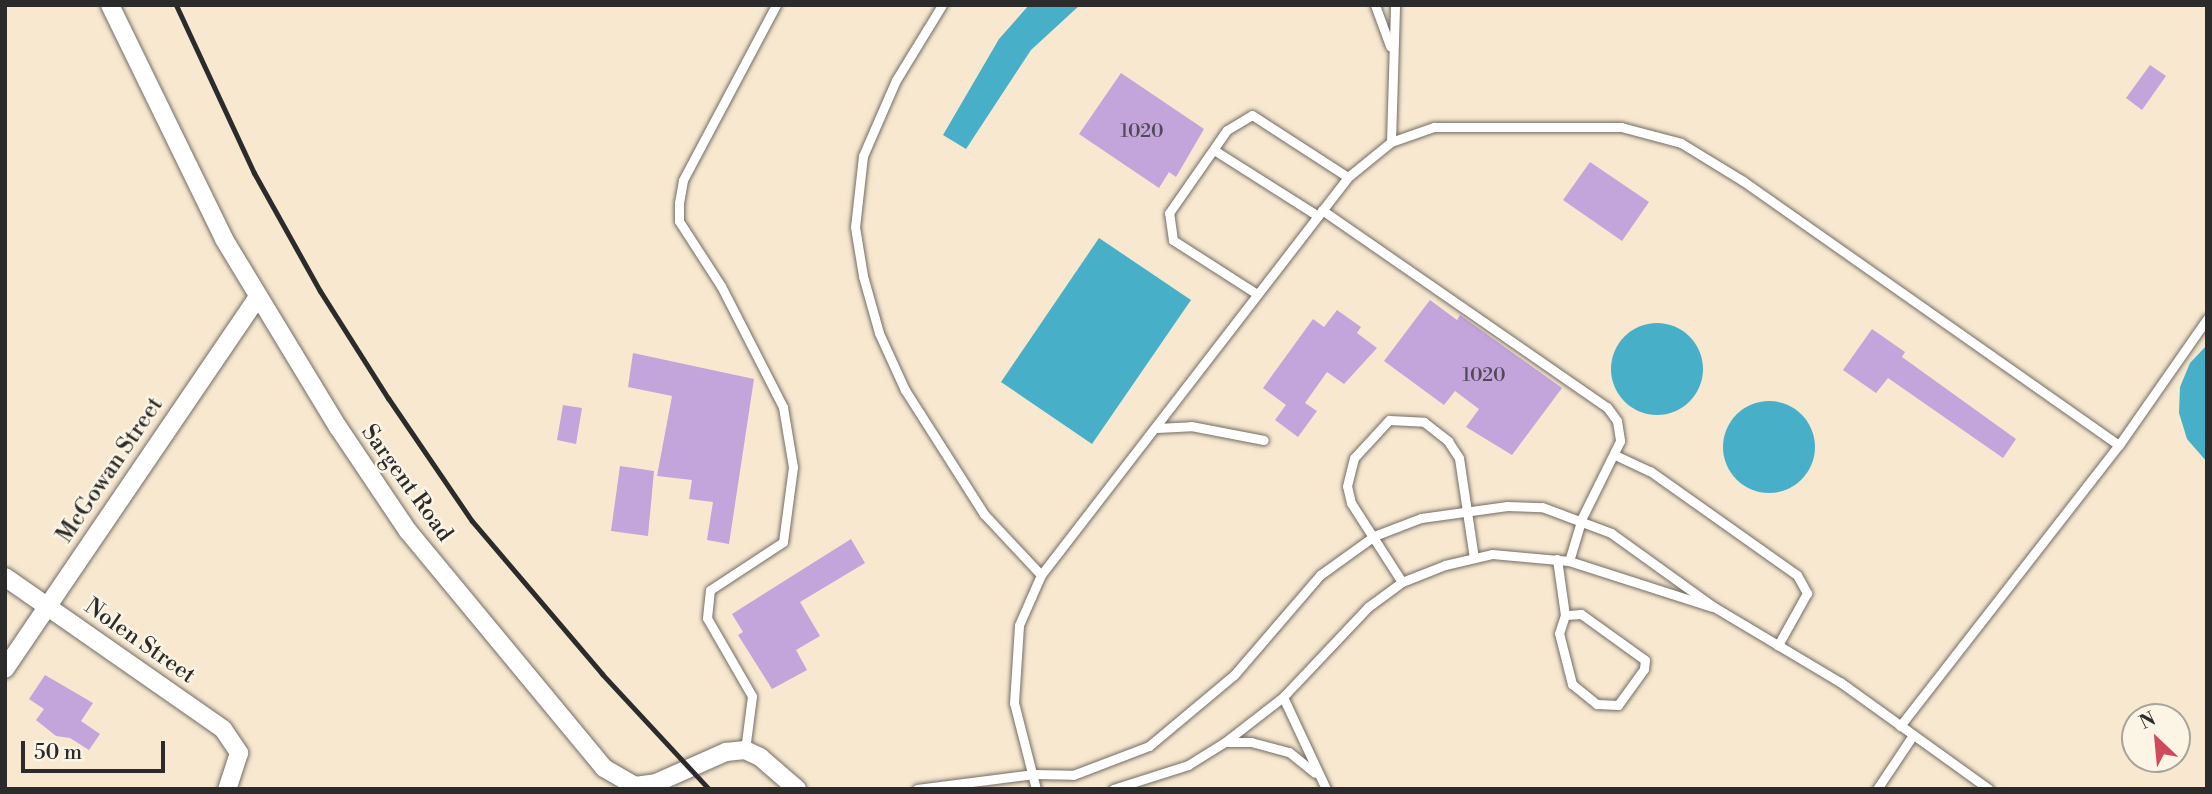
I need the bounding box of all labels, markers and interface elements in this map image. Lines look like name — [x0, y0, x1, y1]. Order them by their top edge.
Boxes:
house number: 1020 — [1120, 121, 1164, 143]
house number: 1020 — [1462, 365, 1506, 387]
street label: McGowan Street — [51, 392, 169, 548]
street label: Sargent Road — [355, 419, 459, 547]
street label: Nolen Street — [79, 593, 201, 689]
north arrow — [2121, 703, 2191, 773]
text: N — [2136, 707, 2160, 735]
scale bar — [24, 728, 168, 772]
text: 50 m — [34, 740, 82, 766]

